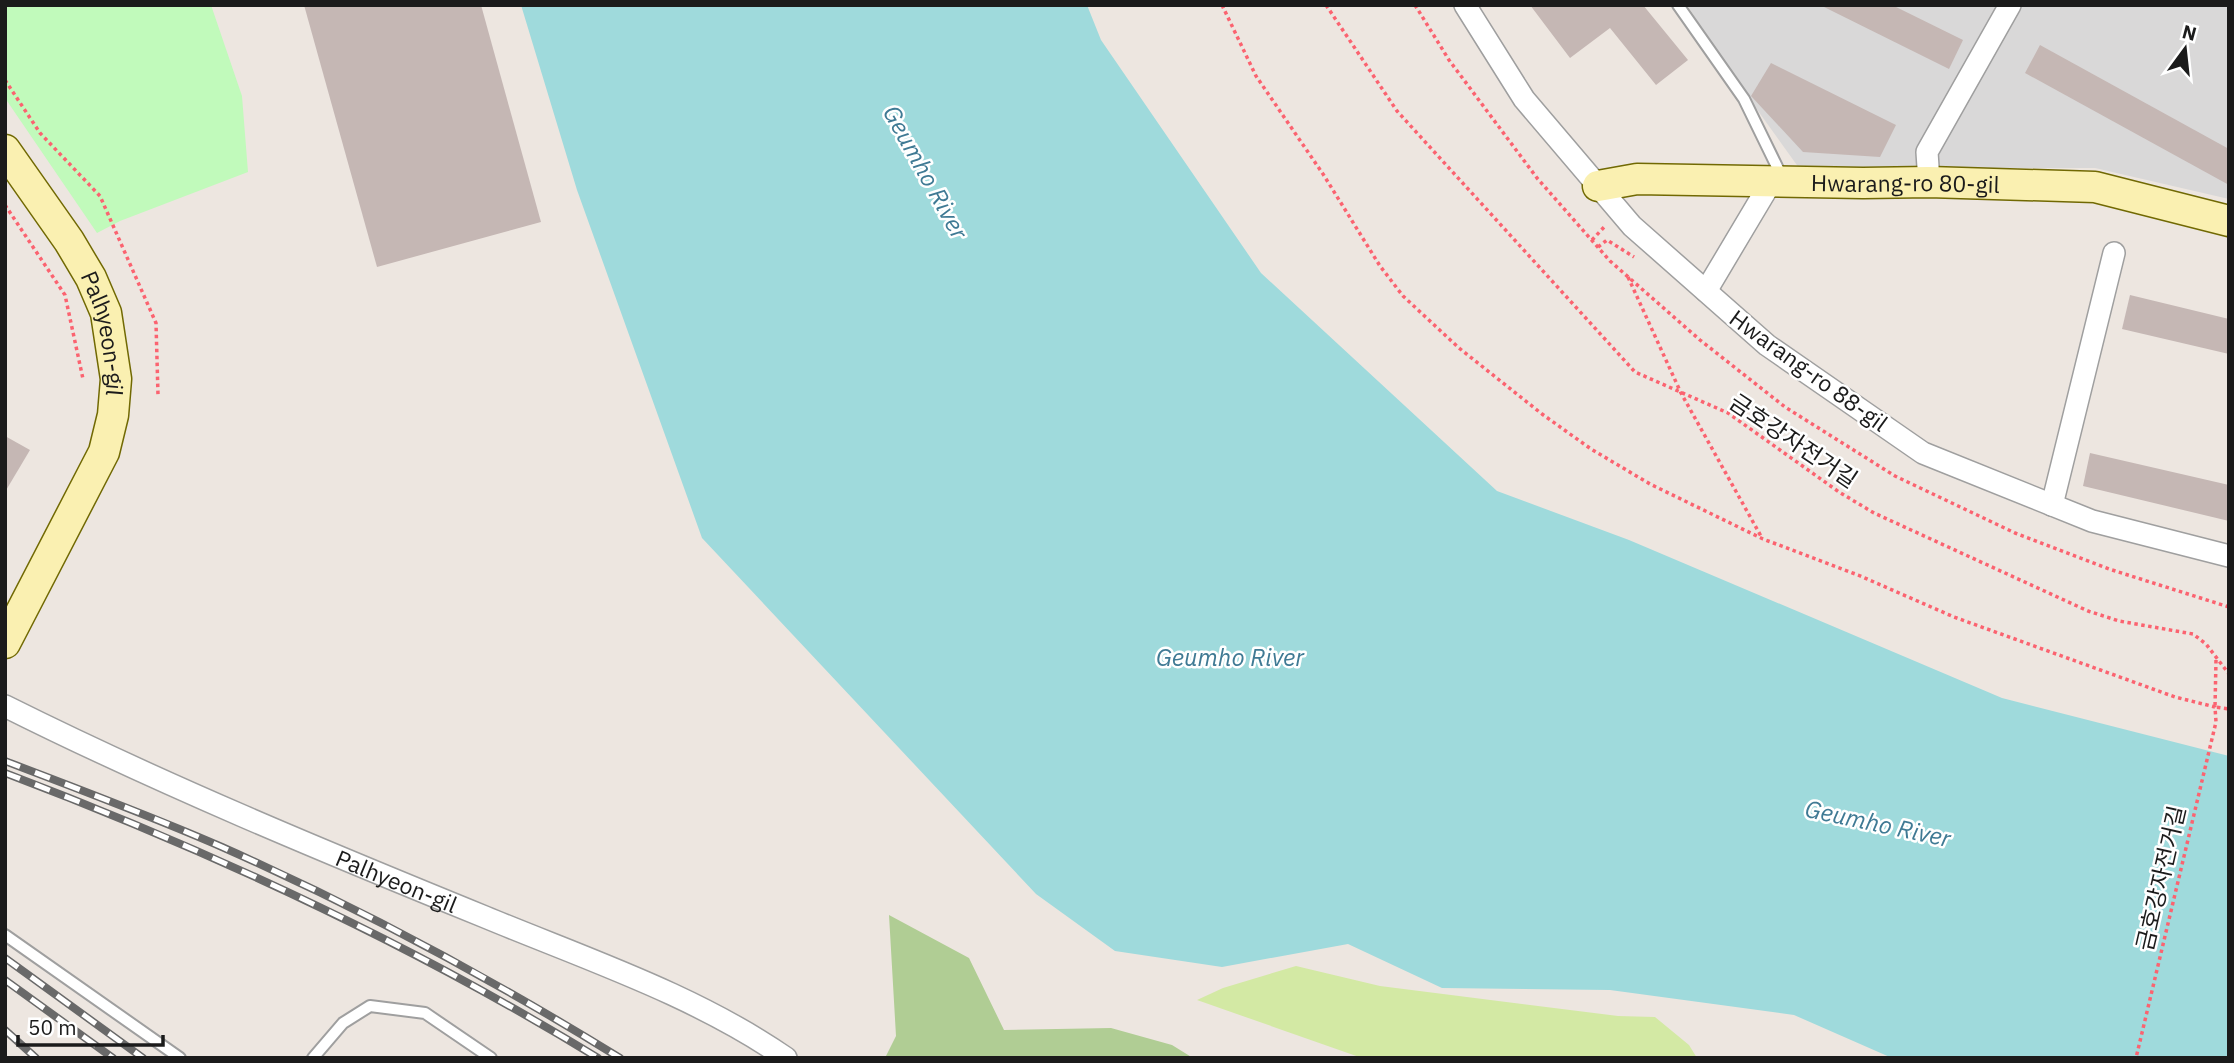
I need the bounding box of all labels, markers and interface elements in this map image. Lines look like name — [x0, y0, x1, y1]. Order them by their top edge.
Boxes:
north arrow — [2150, 14, 2220, 84]
text: N — [2180, 19, 2199, 46]
water label: Geumho River — [876, 99, 977, 246]
street label: Hwarang-ro 80-gil — [1811, 167, 2000, 199]
street label: Palhyeon-gil — [75, 266, 132, 397]
street label: Hwarang-ro 88-gil — [1724, 302, 1894, 438]
street label: 금호강자전거길 — [1724, 386, 1864, 494]
water label: Geumho River — [1156, 641, 1305, 673]
water label: Geumho River — [1802, 792, 1955, 854]
street label: 금호강자전거길 — [2129, 802, 2191, 954]
street label: Palhyeon-gil — [332, 842, 462, 919]
scale bar — [18, 1004, 163, 1048]
text: 50 m — [28, 1013, 77, 1041]

